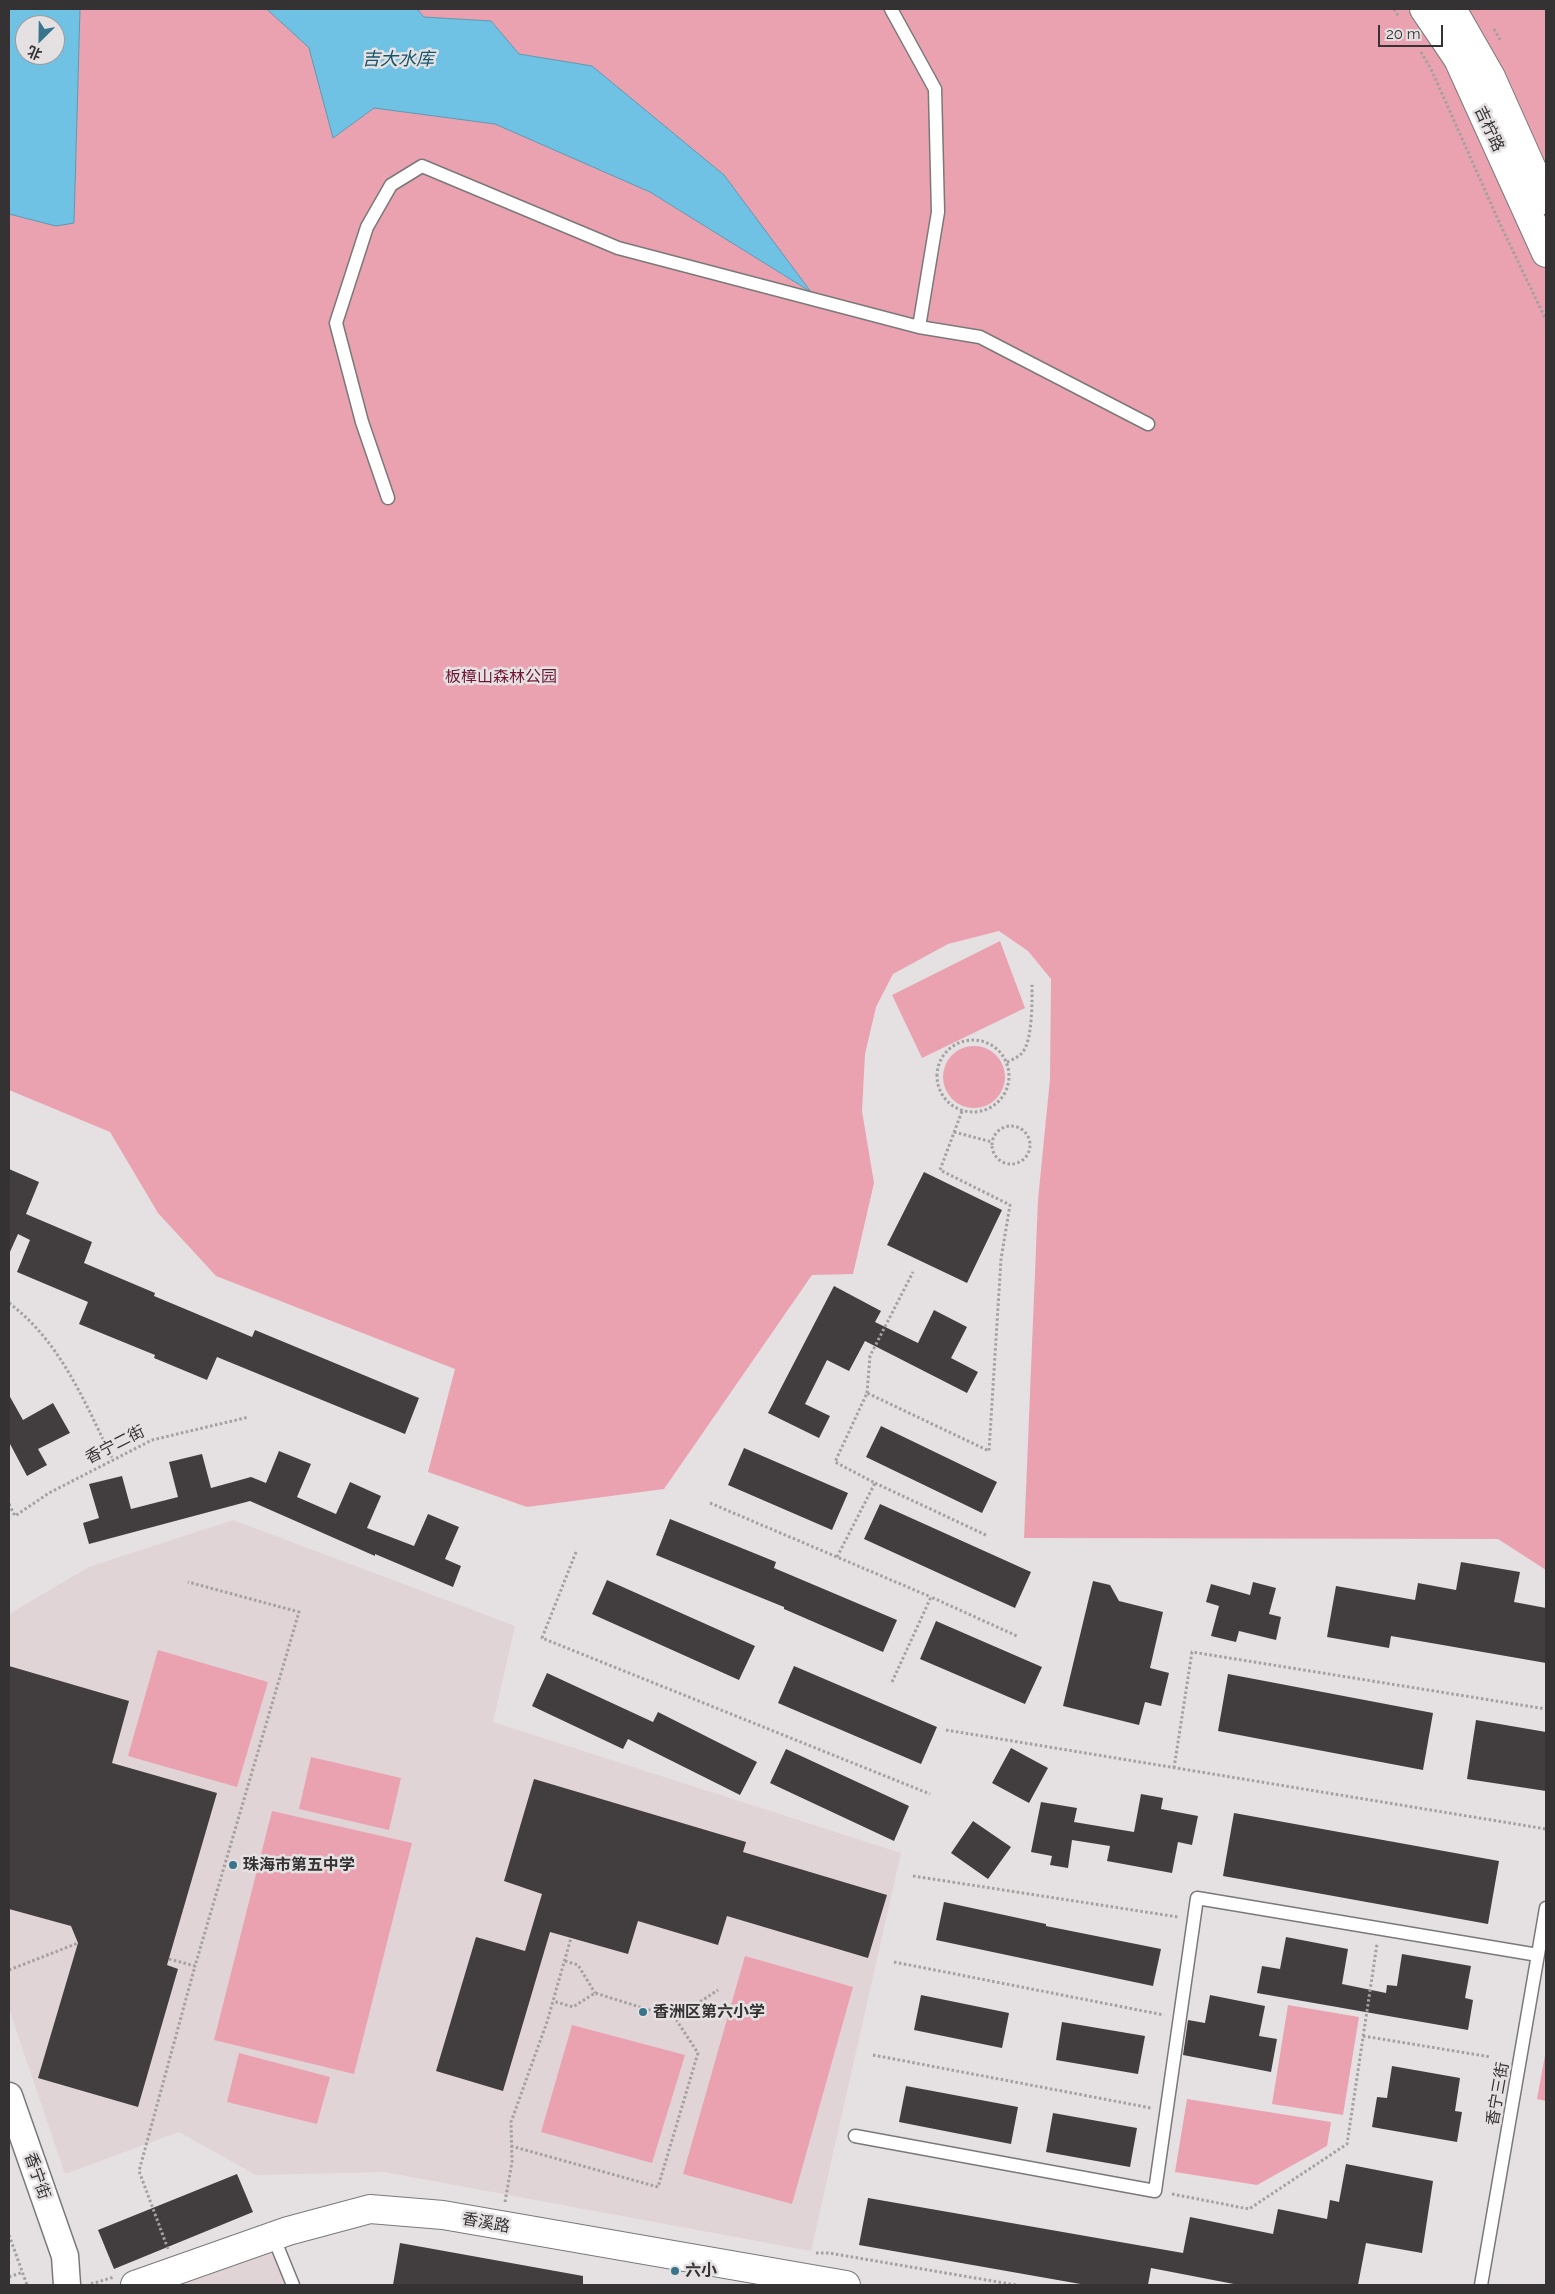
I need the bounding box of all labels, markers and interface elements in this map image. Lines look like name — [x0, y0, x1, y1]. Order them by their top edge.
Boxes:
north arrow — [15, 15, 65, 65]
scale bar — [1380, 15, 1445, 47]
text: 20 m — [1386, 25, 1421, 43]
text: 北 — [25, 43, 44, 63]
water label: 吉大水库 — [362, 49, 434, 71]
street label: 吉柠路 — [1470, 103, 1508, 155]
park label: 板樟山森林公园 — [445, 667, 557, 687]
street label: 香宁二街 — [82, 1422, 148, 1468]
place label: 珠海市第五中学 — [243, 1855, 355, 1875]
marker: 珠海市第五中学 — [227, 1859, 239, 1871]
place label: 香洲区第六小学 — [653, 2002, 765, 2022]
marker: 香洲区第六小学 — [637, 2006, 649, 2018]
street label: 香宁三街 — [1483, 2061, 1513, 2127]
street label: 香宁街 — [20, 2150, 54, 2202]
street label: 香溪路 — [461, 2209, 511, 2237]
place label: 六小 — [685, 2261, 717, 2281]
marker: 六小 — [669, 2265, 681, 2277]

